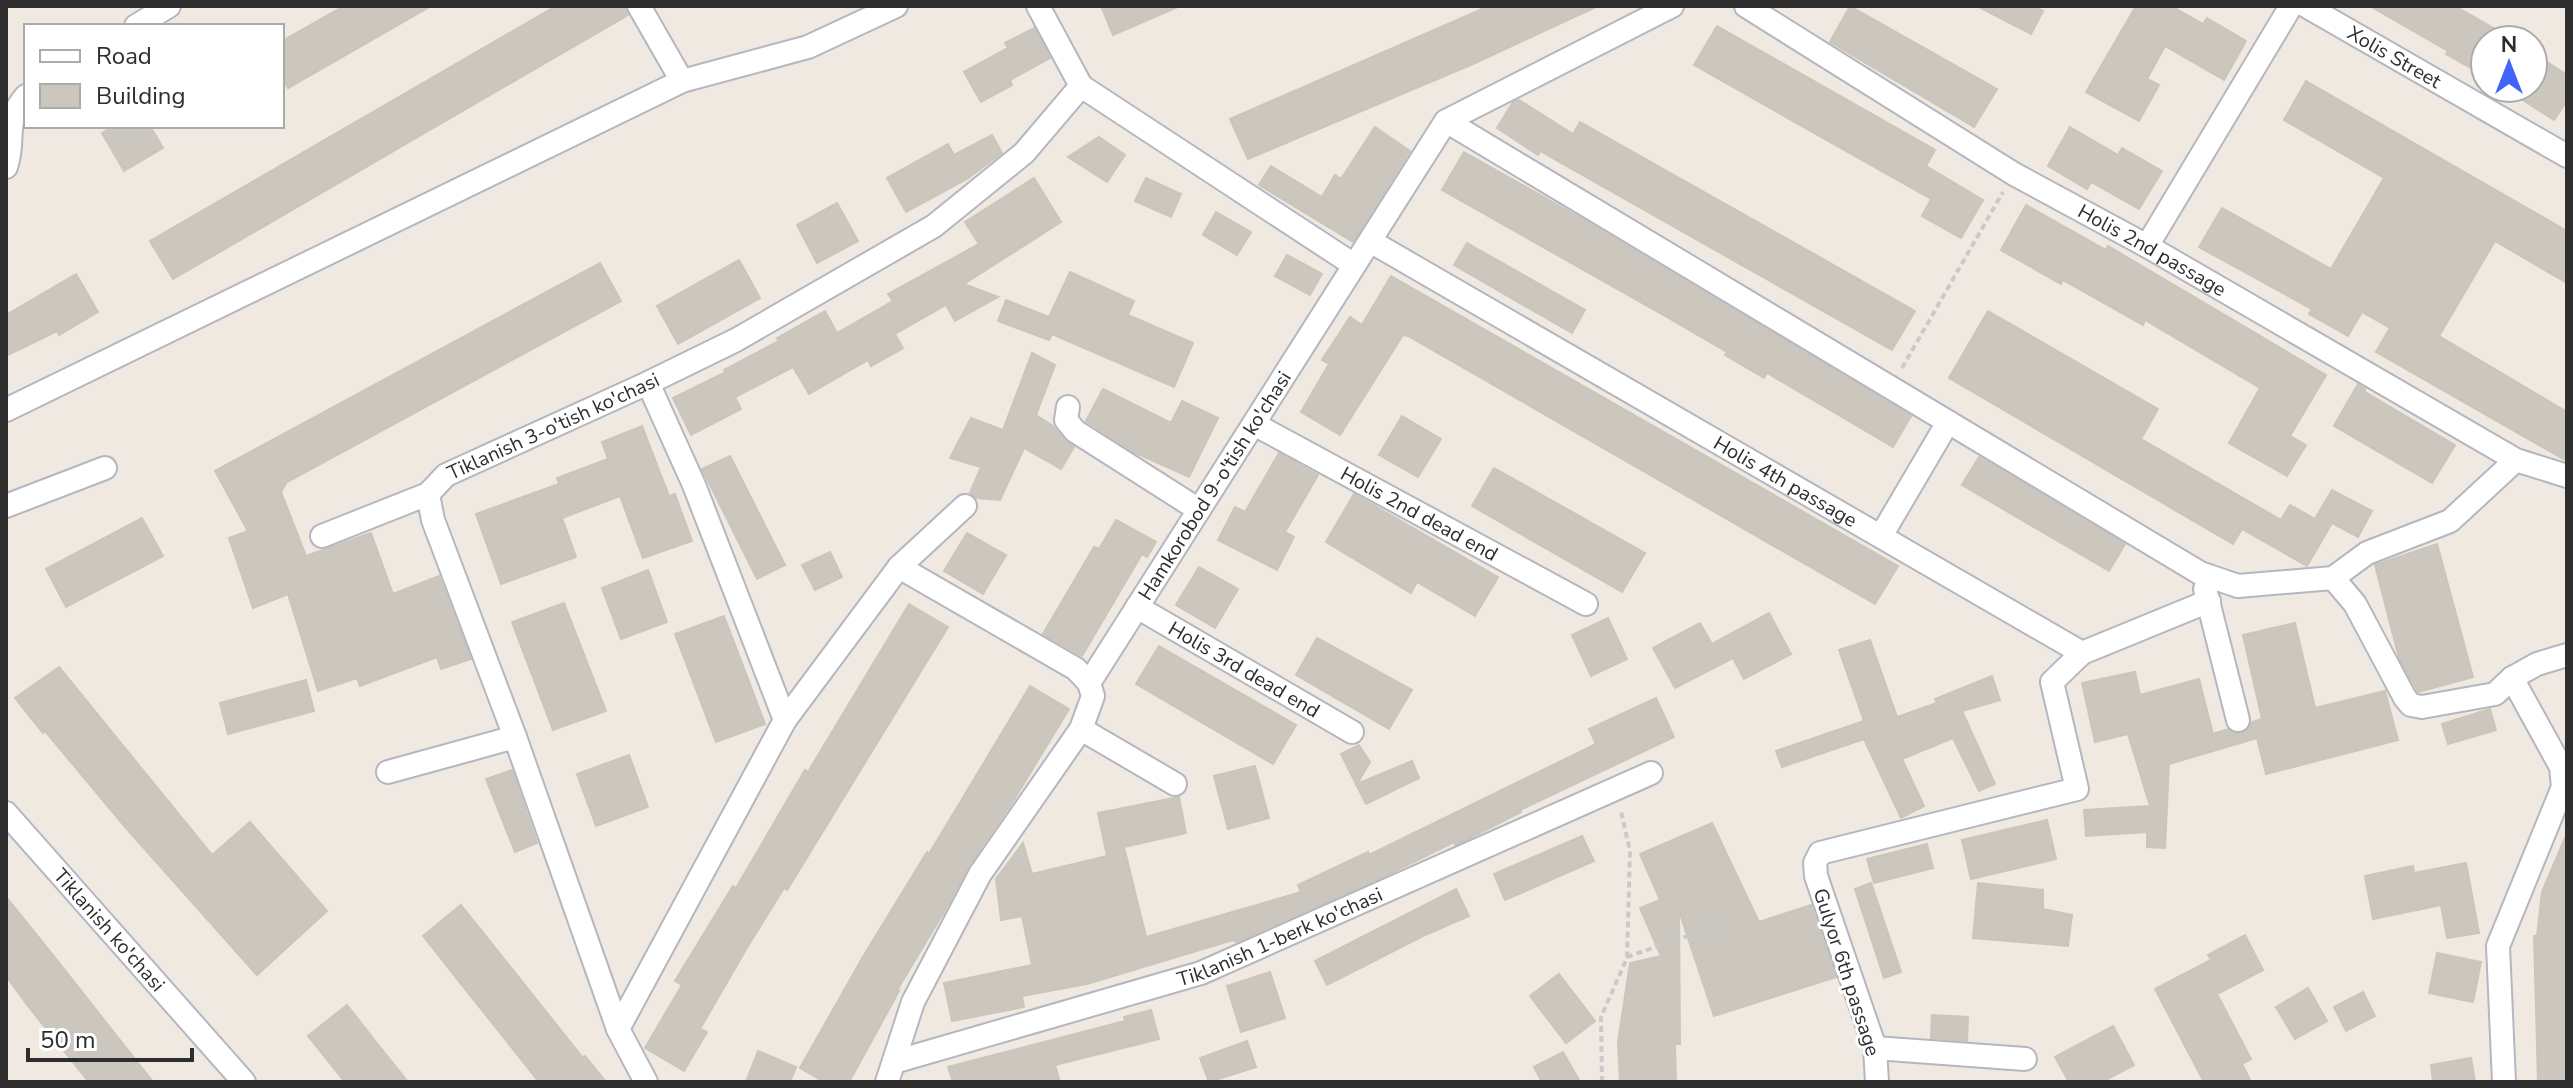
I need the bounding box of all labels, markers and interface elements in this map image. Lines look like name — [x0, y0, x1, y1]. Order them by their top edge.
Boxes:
street label: Xolis Street — [2342, 20, 2447, 95]
legend — [24, 24, 284, 128]
north arrow — [2469, 24, 2549, 104]
text: N — [2501, 30, 2517, 60]
text: Road — [96, 40, 152, 72]
text: Building — [96, 80, 186, 112]
street label: Holis 2nd passage — [2073, 198, 2231, 303]
street label: Tiklanish 3-o'tish ko'chasi — [443, 366, 664, 487]
street label: Hamkorobod 9-o'tish ko'chasi — [1132, 366, 1298, 605]
street label: Holis 4th passage — [1708, 430, 1862, 534]
street label: Holis 2nd dead end — [1336, 460, 1503, 568]
street label: Holis 3rd dead end — [1163, 615, 1325, 724]
street label: Tiklanish ko'chasi — [47, 863, 171, 998]
street label: Tiklanish 1-berk ko'chasi — [1174, 881, 1387, 993]
street label: Gulyor 6th passage — [1807, 885, 1886, 1060]
scale bar — [28, 1012, 192, 1062]
text: 50 m — [40, 1024, 96, 1056]

